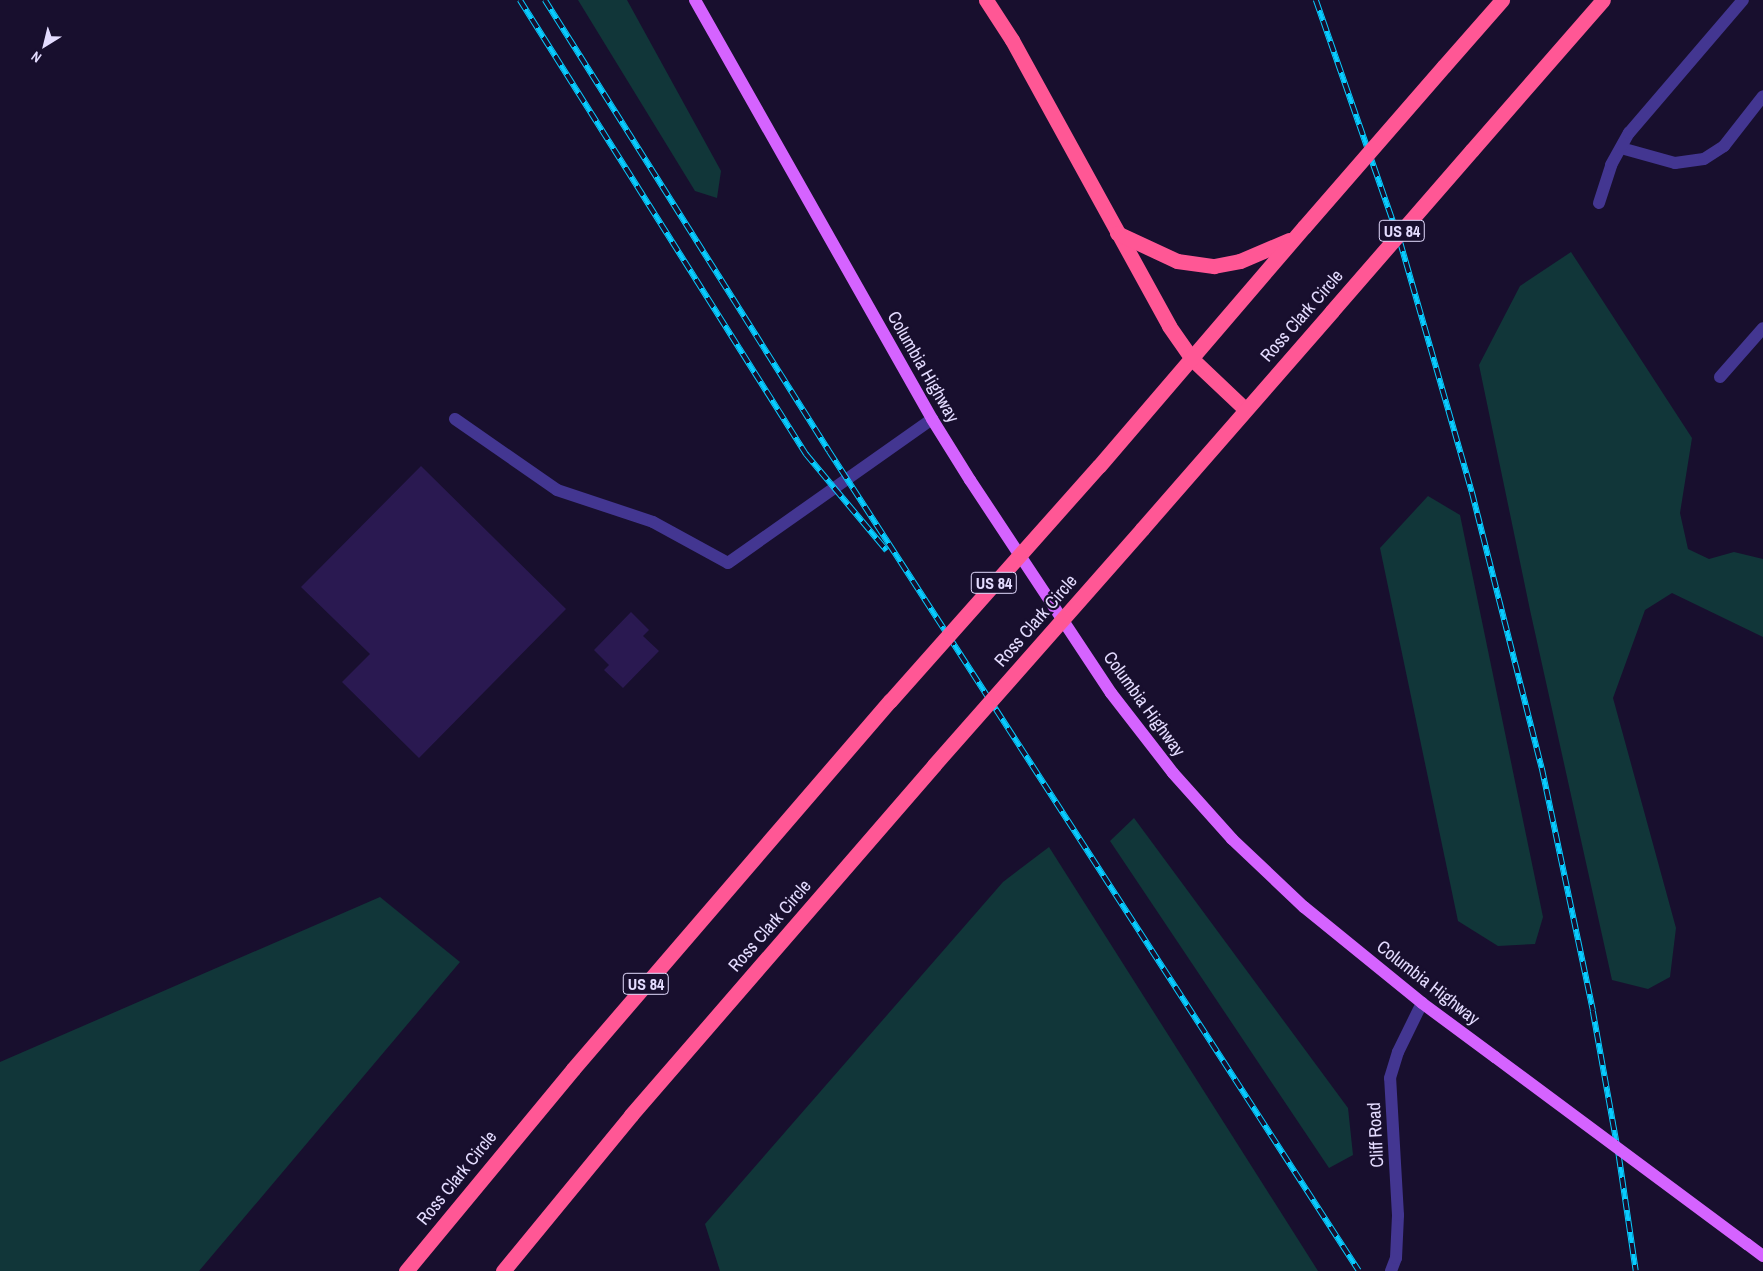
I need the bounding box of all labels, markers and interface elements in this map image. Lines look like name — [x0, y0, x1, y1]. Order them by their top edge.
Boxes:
north arrow — [20, 20, 70, 70]
text: N — [28, 47, 45, 67]
road number: US 84 — [1378, 218, 1426, 245]
street label: Ross Clark Circle — [1256, 266, 1348, 366]
street label: Columbia Highway — [882, 308, 964, 426]
road number: US 84 — [970, 570, 1018, 596]
street label: Ross Clark Circle — [990, 571, 1082, 671]
street label: Columbia Highway — [1099, 647, 1189, 761]
street label: Ross Clark Circle — [724, 876, 816, 976]
street label: Columbia Highway — [1372, 936, 1484, 1030]
road number: US 84 — [622, 971, 670, 998]
street label: Cliff Road — [1364, 1102, 1388, 1168]
street label: Ross Clark Circle — [412, 1127, 502, 1229]

